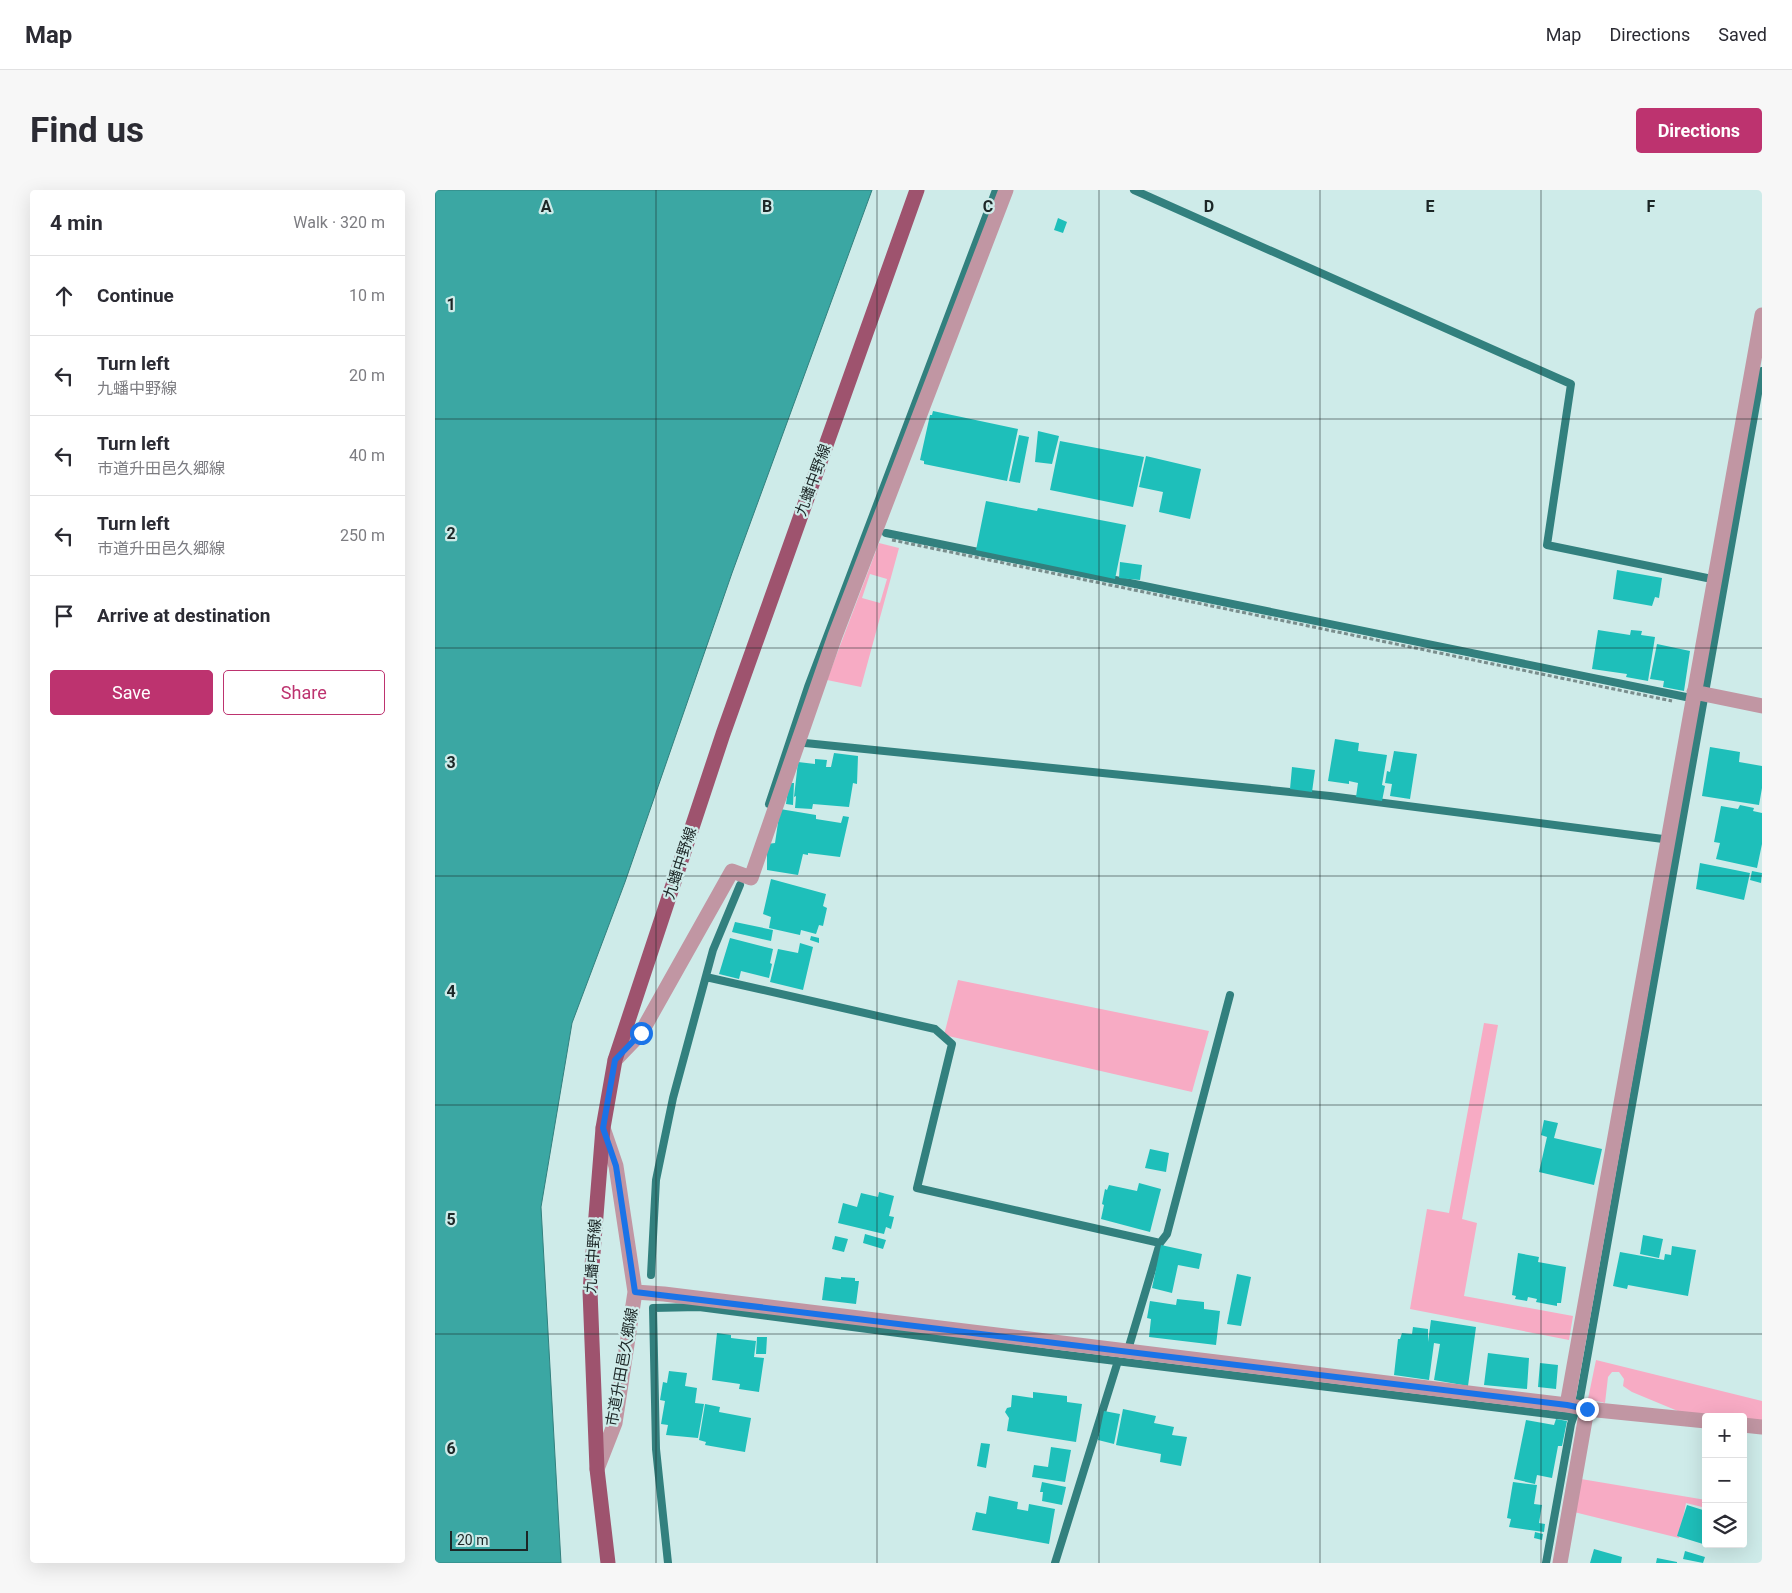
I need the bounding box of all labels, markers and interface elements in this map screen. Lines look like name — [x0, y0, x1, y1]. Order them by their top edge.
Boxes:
text: Map — [25, 21, 72, 49]
text: Map — [1546, 24, 1581, 45]
text: Directions — [1609, 24, 1690, 45]
text: Saved — [1718, 24, 1767, 45]
button: Directions — [1636, 108, 1762, 153]
text: Find us — [30, 110, 144, 151]
text: A — [541, 197, 552, 216]
text: B — [762, 197, 772, 216]
text: C — [983, 197, 993, 216]
text: D — [1204, 197, 1214, 216]
text: E — [1426, 197, 1435, 216]
text: F — [1647, 197, 1656, 216]
text: 4 min — [50, 211, 103, 235]
text: Walk · 320 m — [293, 213, 385, 232]
icon: ahead — [50, 282, 78, 310]
text: Continue — [97, 284, 174, 307]
text: 10 m — [349, 286, 385, 305]
text: 1 — [446, 295, 456, 314]
text: Turn left — [97, 352, 170, 375]
icon: left — [50, 362, 78, 390]
text: 20 m — [349, 366, 385, 385]
text: 九蟠中野線 — [97, 379, 177, 398]
text: Turn left — [97, 432, 170, 455]
icon: left — [50, 442, 78, 470]
street label: 九蟠中野線 — [792, 442, 834, 518]
text: 40 m — [349, 446, 385, 465]
text: 市道升田邑久郷線 — [97, 459, 225, 478]
text: Turn left — [97, 512, 170, 535]
icon: left — [50, 522, 78, 550]
text: 2 — [446, 524, 456, 543]
text: 250 m — [340, 526, 385, 545]
text: 市道升田邑久郷線 — [97, 539, 225, 558]
icon: arrive — [50, 602, 78, 630]
text: Arrive at destination — [97, 604, 270, 627]
button: Save — [50, 670, 213, 715]
button: Share — [223, 670, 385, 715]
text: 3 — [446, 753, 456, 772]
street label: 九蟠中野線 — [660, 825, 700, 901]
text: 4 — [446, 982, 456, 1001]
route start — [630, 1022, 653, 1045]
text: 5 — [446, 1210, 456, 1229]
street label: 九蟠中野線 — [581, 1218, 605, 1294]
street label: 市道升田邑久郷線 — [603, 1306, 641, 1428]
route end — [1576, 1398, 1599, 1421]
map controls — [1702, 1413, 1747, 1548]
button: + — [1702, 1413, 1747, 1458]
text: 6 — [446, 1439, 456, 1458]
button: − — [1702, 1458, 1747, 1503]
button: layers — [1702, 1503, 1747, 1548]
scale bar — [450, 1528, 527, 1551]
text: 20 m — [457, 1532, 489, 1548]

